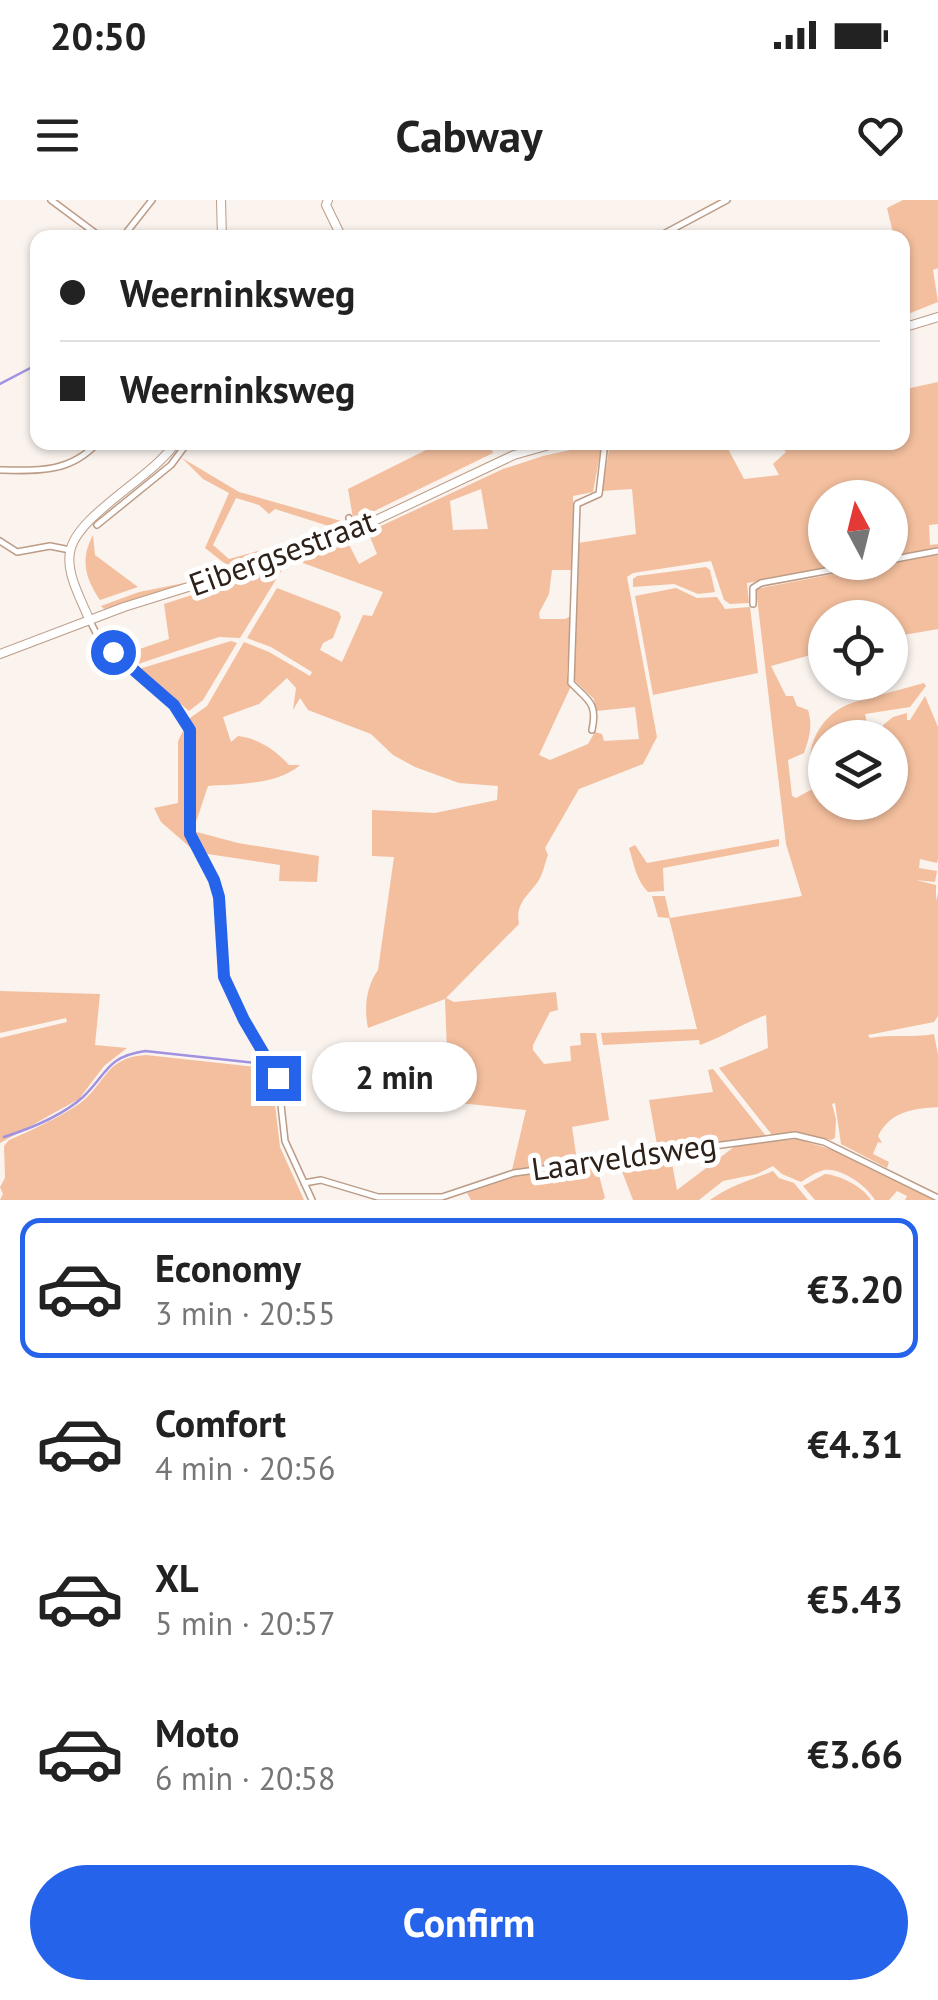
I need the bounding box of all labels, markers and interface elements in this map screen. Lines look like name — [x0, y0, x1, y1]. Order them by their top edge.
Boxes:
text: 20:50 — [50, 11, 146, 60]
text: Cabway — [396, 106, 542, 164]
icon: menu — [30, 108, 85, 163]
icon: heart — [853, 108, 908, 163]
text: Weerninksweg — [120, 268, 355, 317]
text: Weerninksweg — [120, 364, 355, 413]
north arrow — [808, 480, 908, 580]
map controls — [808, 480, 908, 820]
street label: Eibergsestraat — [183, 499, 381, 605]
button: locate — [808, 600, 908, 700]
route start — [91, 630, 136, 675]
button: layers — [808, 720, 908, 820]
callout: 2 min — [313, 1043, 478, 1113]
route end — [256, 1056, 301, 1101]
text: 2 min — [355, 1056, 434, 1098]
street label: Laarveldsweg — [529, 1122, 719, 1190]
icon: car — [35, 1243, 125, 1333]
text: Economy — [155, 1243, 301, 1292]
text: €3.20 — [807, 1264, 903, 1313]
text: 3 min · 20:55 — [155, 1292, 335, 1334]
icon: car — [35, 1398, 125, 1488]
text: Comfort — [155, 1398, 286, 1447]
text: €4.31 — [807, 1419, 903, 1468]
text: 4 min · 20:56 — [155, 1447, 335, 1489]
icon: car — [35, 1553, 125, 1643]
text: XL — [155, 1553, 199, 1602]
text: €5.43 — [807, 1574, 903, 1623]
text: 5 min · 20:57 — [155, 1602, 335, 1644]
icon: car — [35, 1708, 125, 1798]
text: Moto — [155, 1708, 239, 1757]
text: €3.66 — [807, 1729, 903, 1778]
text: 6 min · 20:58 — [155, 1757, 335, 1799]
button: Confirm — [30, 1865, 908, 1980]

